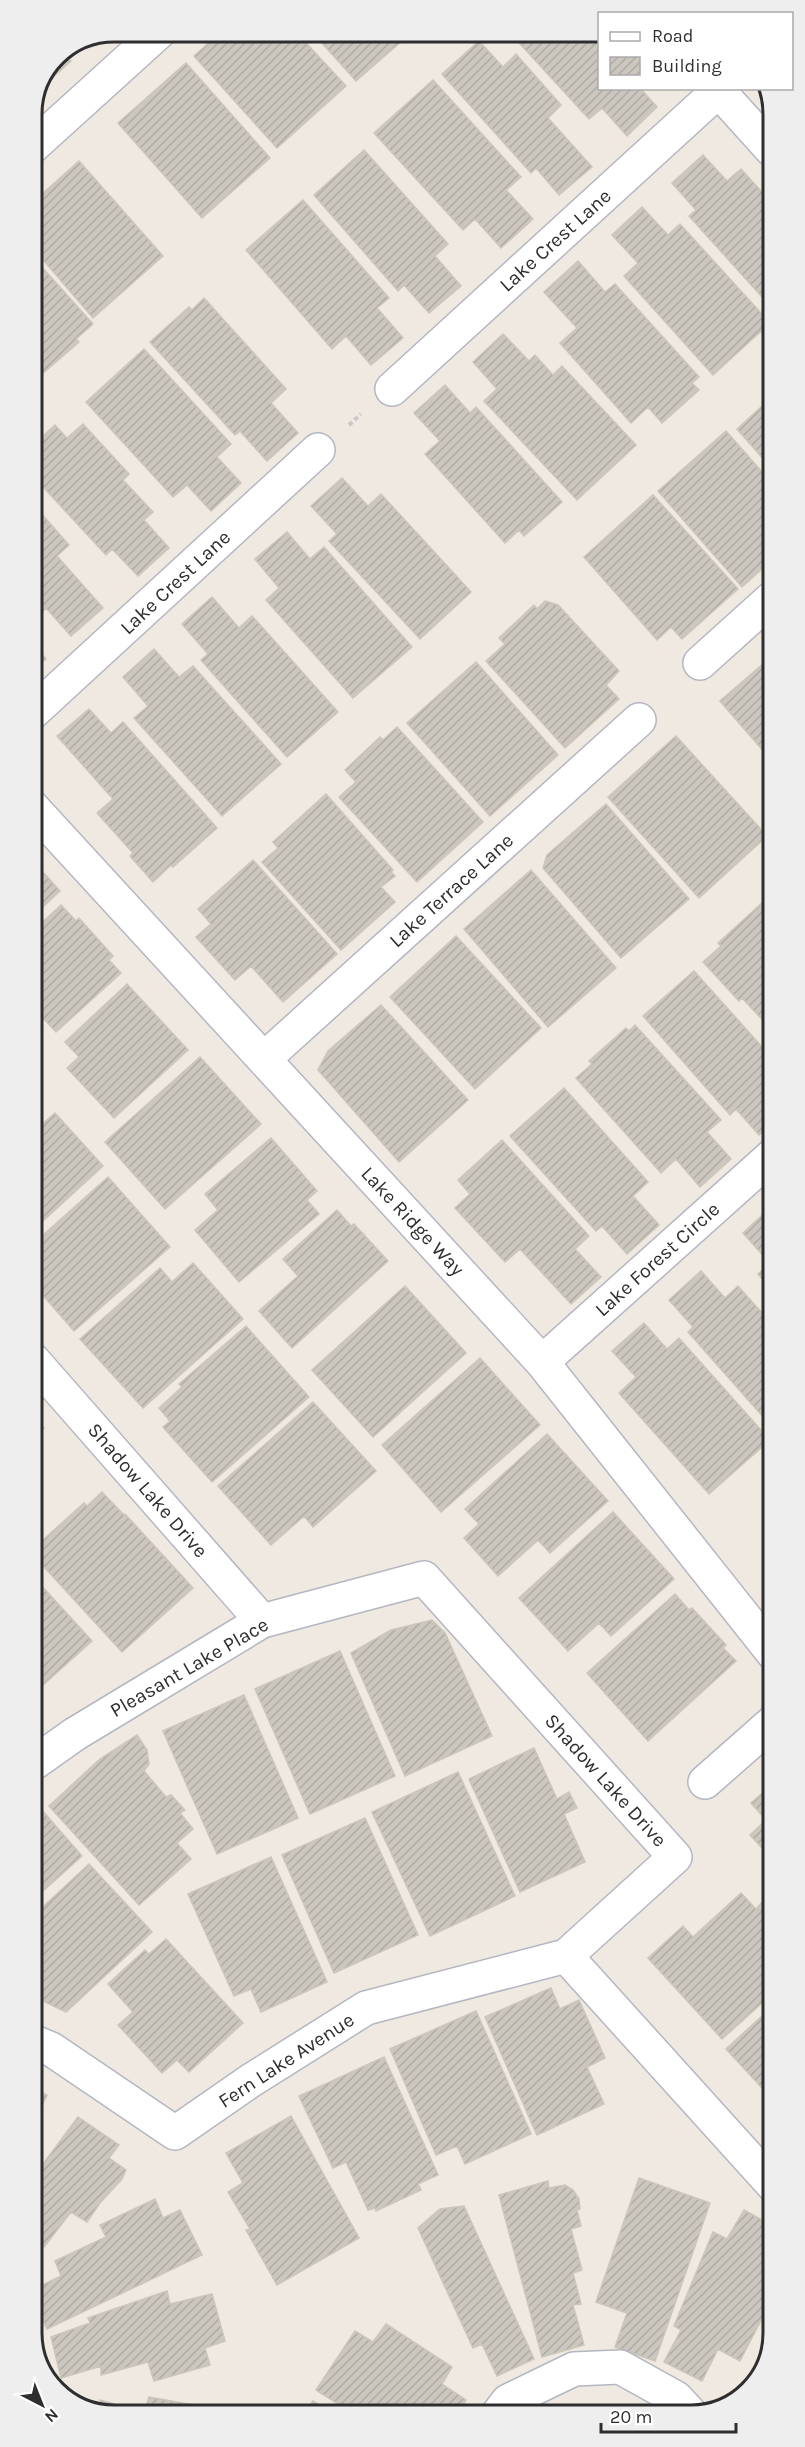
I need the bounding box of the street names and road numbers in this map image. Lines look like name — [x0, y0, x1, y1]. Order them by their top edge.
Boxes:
street label: Lake Crest Lane — [495, 184, 616, 296]
street label: Lake Crest Lane — [116, 526, 235, 639]
street label: Lake Terrace Lane — [385, 829, 518, 952]
street label: Lake Ridge Way — [356, 1162, 469, 1281]
street label: Lake Forest Circle — [590, 1197, 724, 1321]
street label: Shadow Lake Drive — [83, 1418, 212, 1562]
street label: Pleasant Lake Place — [106, 1613, 272, 1722]
street label: Shadow Lake Drive — [540, 1709, 671, 1851]
street label: Fern Lake Avenue — [214, 2008, 358, 2113]

